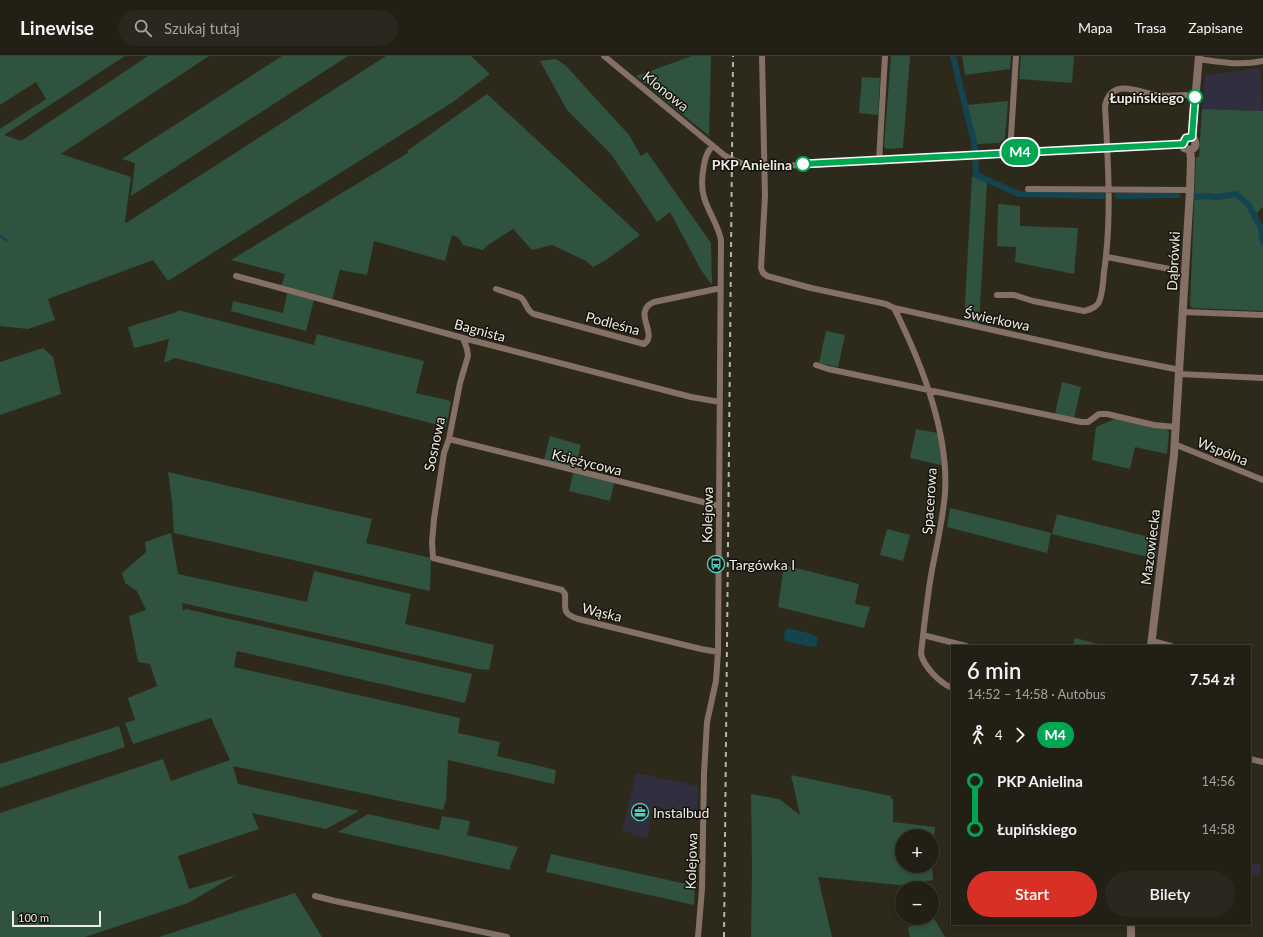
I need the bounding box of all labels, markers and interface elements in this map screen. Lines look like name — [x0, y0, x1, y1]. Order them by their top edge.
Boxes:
search box — [118, 10, 398, 46]
text: Linewise — [20, 16, 94, 39]
icon: search — [132, 17, 154, 39]
text: Szukaj tutaj — [164, 19, 240, 37]
text: Mapa — [1078, 19, 1113, 36]
text: Trasa — [1135, 19, 1166, 36]
text: Zapisane — [1188, 19, 1243, 36]
street label: Klonowa — [640, 67, 692, 115]
place label: Łupińskiego — [1110, 89, 1184, 106]
marker: Łupińskiego — [1187, 89, 1203, 105]
line badge: M4 — [1002, 139, 1038, 165]
text: M4 — [1009, 143, 1031, 160]
place label: PKP Anielina — [712, 156, 792, 173]
marker: PKP Anielina — [795, 156, 811, 172]
street label: Dąbrówki — [1163, 231, 1183, 291]
street label: Świerkowa — [963, 304, 1031, 334]
street label: Podleśna — [584, 308, 642, 338]
street label: Bagnista — [452, 315, 508, 345]
street label: Sosnowa — [420, 415, 448, 473]
street label: Wspólna — [1195, 433, 1251, 469]
street label: Księżycowa — [550, 445, 624, 479]
street label: Spacerowa — [918, 467, 940, 535]
street label: Kolejowa — [698, 487, 716, 543]
street label: Mazowiecka — [1137, 508, 1163, 586]
bus stop icon: Targówka I — [706, 554, 726, 574]
place label: Targówka I — [729, 556, 795, 573]
street label: Wąska — [580, 599, 624, 625]
text: 6 min — [967, 657, 1021, 684]
text: 7.54 zł — [1190, 670, 1235, 688]
text: 14:52 – 14:58 · Autobus — [967, 686, 1106, 702]
icon: walk — [967, 724, 989, 746]
icon: forward — [1009, 724, 1031, 746]
text: M4 — [1045, 726, 1066, 743]
text: 4 — [995, 727, 1003, 743]
text: PKP Anielina — [997, 772, 1083, 790]
text: 14:56 — [1202, 773, 1235, 789]
office icon: Instalbud — [630, 802, 650, 822]
place label: Instalbud — [653, 804, 709, 821]
text: Łupińskiego — [997, 820, 1077, 838]
text: 14:58 — [1202, 821, 1235, 837]
map controls — [895, 829, 939, 925]
button: + — [895, 829, 939, 873]
street label: Kolejowa — [682, 832, 700, 890]
button: Start — [967, 871, 1097, 917]
button: Bilety — [1105, 871, 1235, 917]
button: − — [895, 881, 939, 925]
scale bar — [12, 909, 101, 928]
text: 100 m — [18, 911, 49, 924]

